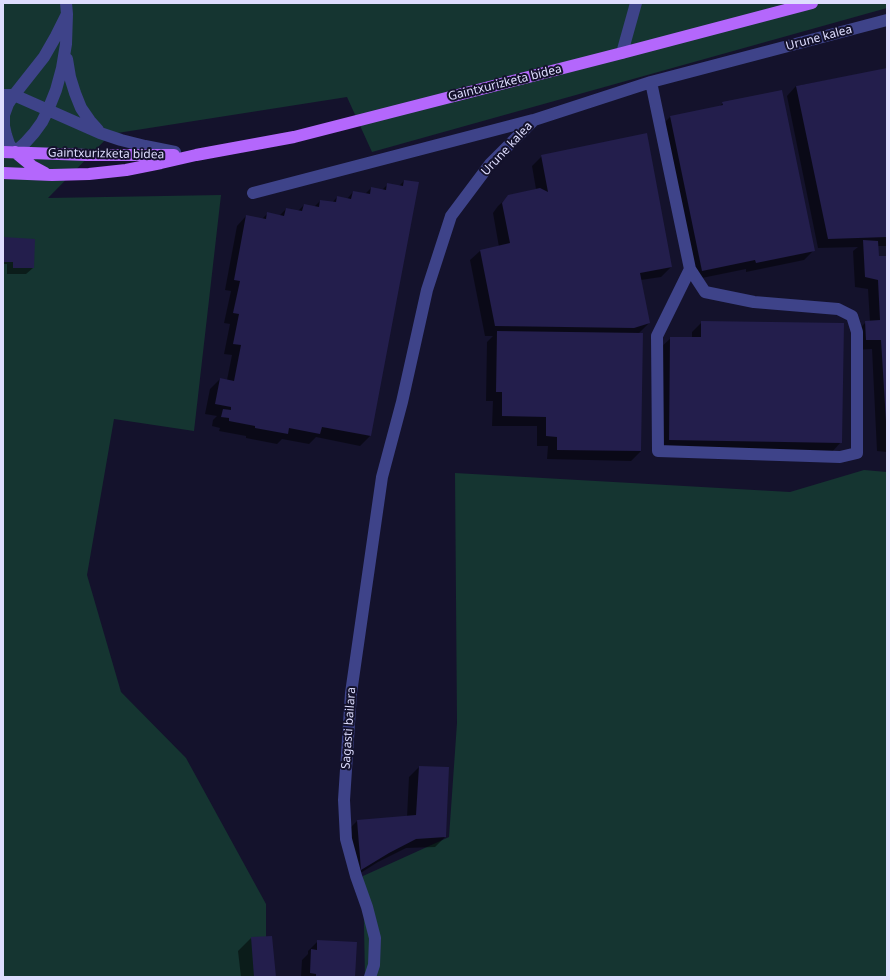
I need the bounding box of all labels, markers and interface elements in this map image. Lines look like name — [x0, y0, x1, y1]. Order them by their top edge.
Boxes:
street label: Urune kalea — [784, 22, 854, 54]
street label: Gaintxurizketa bidea — [447, 62, 563, 104]
street label: Urune kalea — [478, 119, 536, 179]
street label: Gaintxurizketa bidea — [48, 146, 164, 162]
street label: Sagasti bailara — [339, 686, 359, 770]

